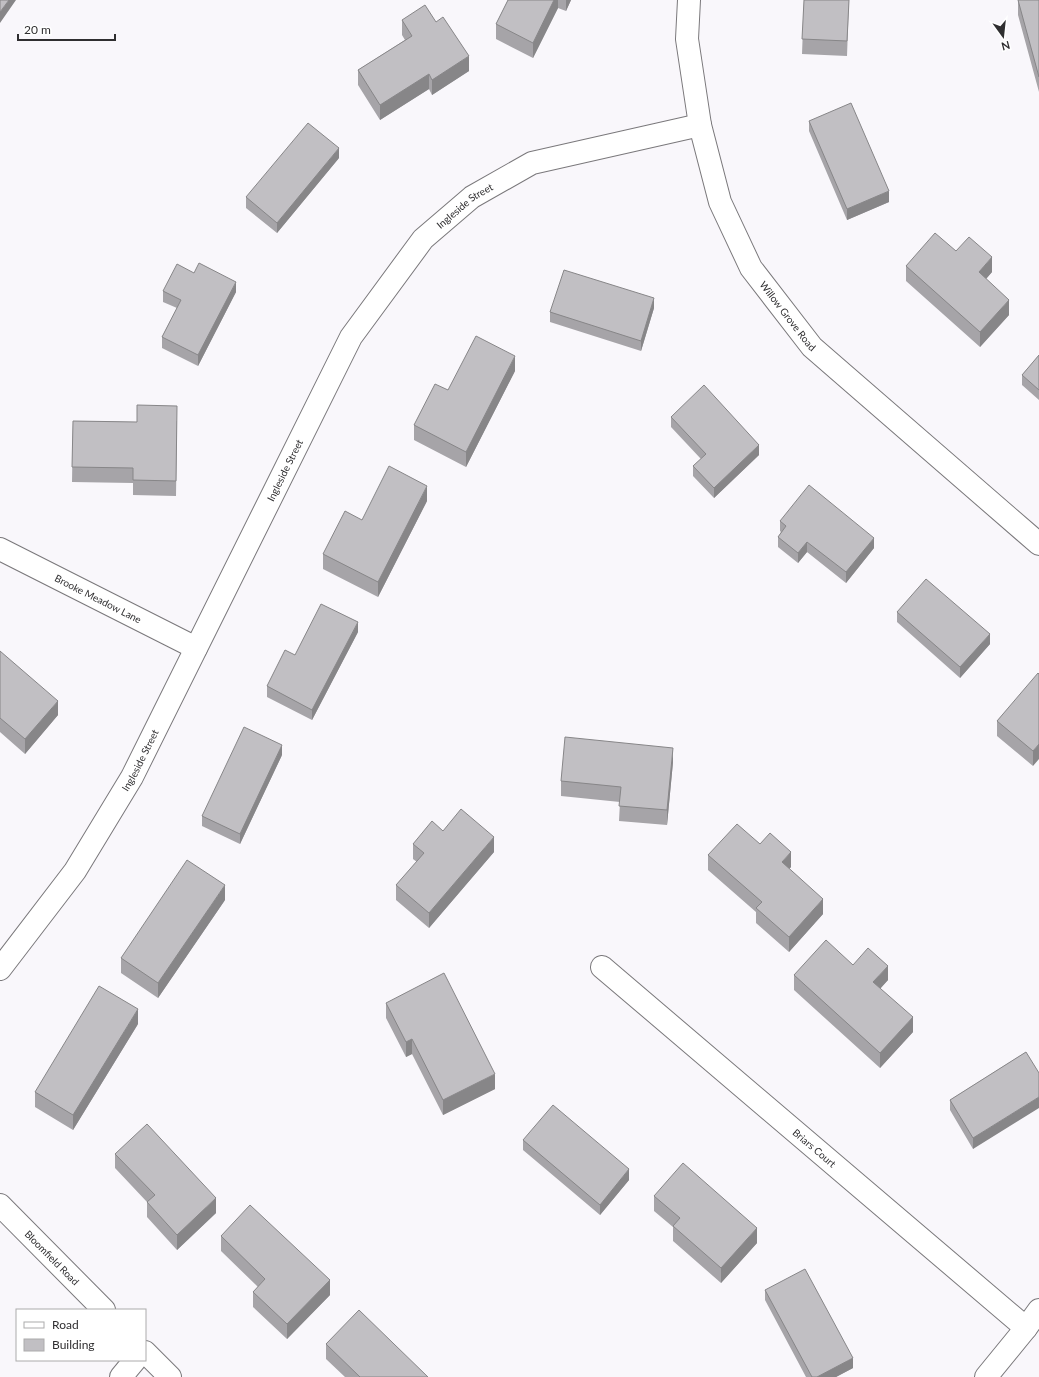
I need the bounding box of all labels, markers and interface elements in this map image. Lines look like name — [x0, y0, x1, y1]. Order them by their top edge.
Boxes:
scale bar — [18, 16, 115, 42]
north arrow — [983, 16, 1023, 56]
text: 20 m — [24, 22, 51, 37]
text: N — [1000, 39, 1011, 54]
street label: Ingleside Street — [434, 180, 495, 231]
street label: Willow Grove Road — [757, 279, 818, 353]
street label: Ingleside Street — [264, 437, 305, 503]
street label: Brooke Meadow Lane — [53, 572, 144, 626]
street label: Ingleside Street — [119, 727, 161, 793]
street label: Briars Court — [790, 1126, 839, 1170]
street label: Bloomfield Road — [22, 1228, 82, 1287]
legend — [16, 1309, 146, 1361]
text: Road — [52, 1317, 79, 1332]
text: Building — [52, 1337, 95, 1352]

